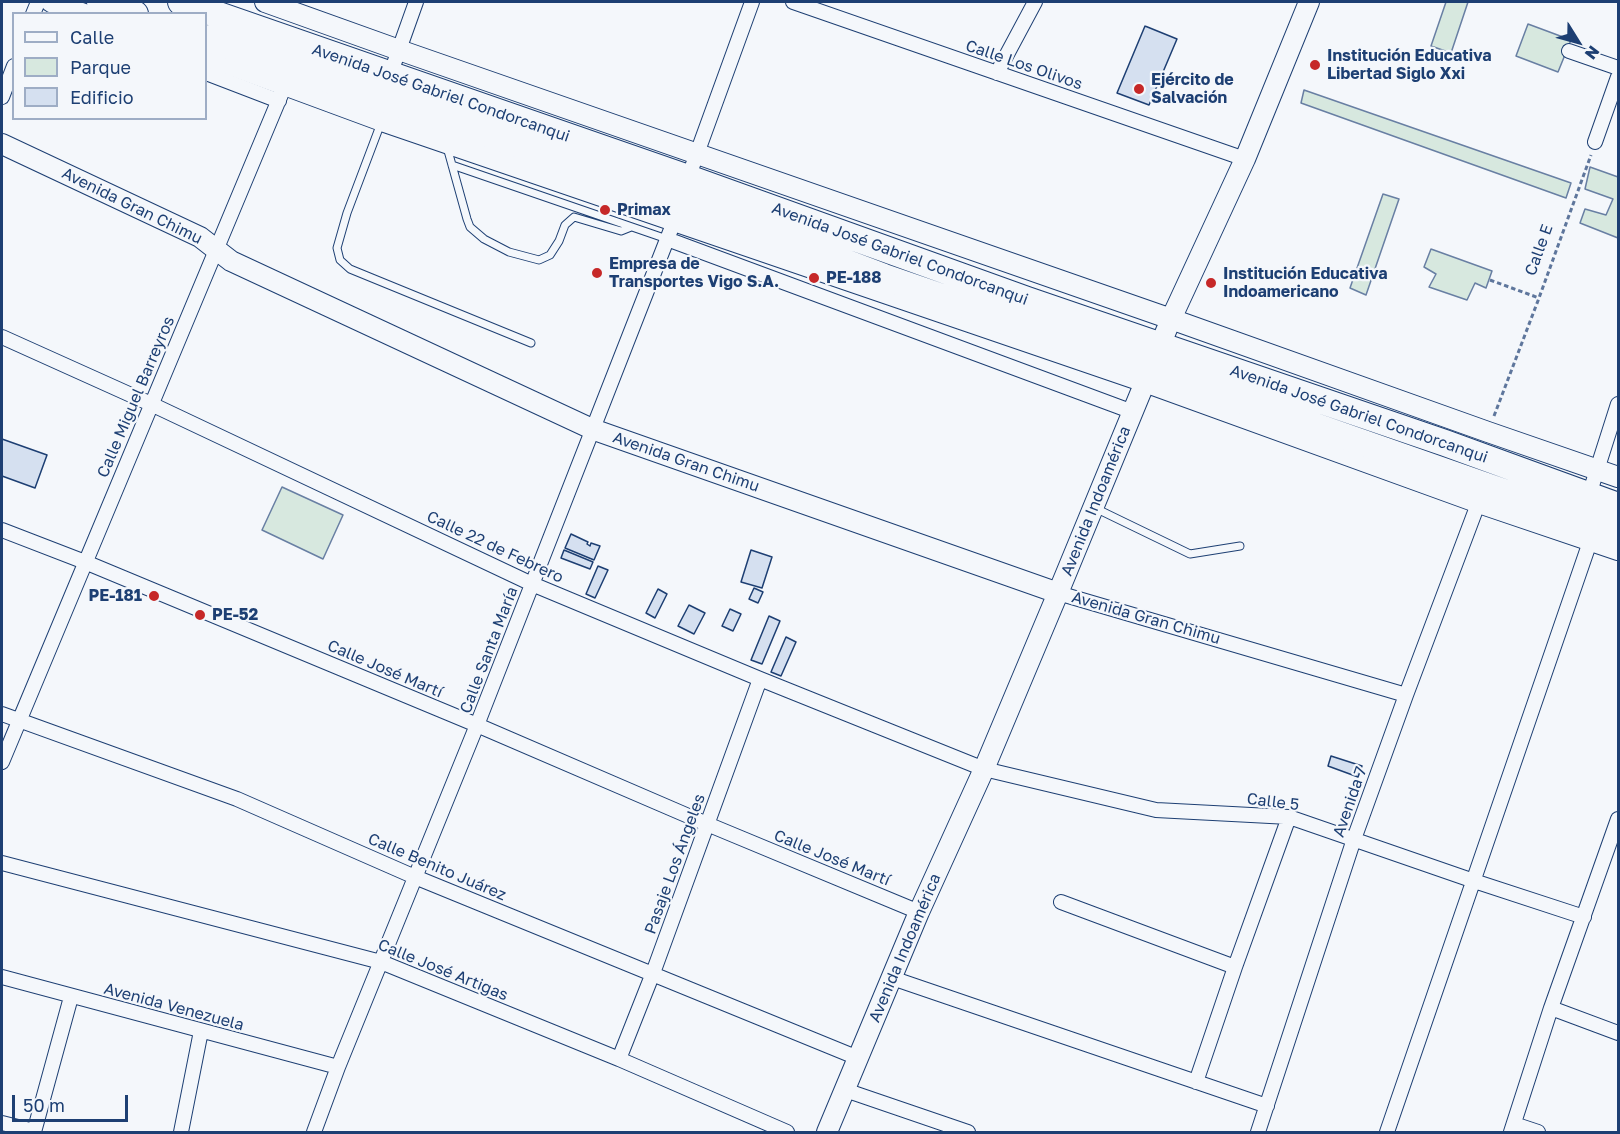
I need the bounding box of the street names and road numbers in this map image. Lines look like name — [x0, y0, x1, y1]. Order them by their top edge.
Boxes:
street label: Calle Los Olivos — [963, 36, 1085, 94]
street label: Avenida José Gabriel Condorcanqui — [310, 40, 572, 146]
street label: Avenida Gran Chimu — [59, 164, 205, 248]
street label: Avenida José Gabriel Condorcanqui — [769, 199, 1031, 309]
street label: Calle E — [1521, 222, 1557, 278]
street label: Calle Miguel Barreyros — [93, 313, 179, 481]
street label: Avenida José Gabriel Condorcanqui — [1228, 361, 1490, 467]
street label: Avenida Indoamérica — [1057, 423, 1135, 579]
street label: Avenida Gran Chimu — [610, 428, 762, 496]
street label: Calle 22 de Febrero — [424, 507, 566, 587]
street label: Calle Santa María — [456, 584, 522, 716]
street label: Avenida Gran Chimu — [1069, 588, 1223, 648]
street label: Calle José Martí — [324, 636, 446, 702]
street label: Avenida 7 — [1329, 764, 1371, 840]
street label: Calle 5 — [1246, 789, 1300, 815]
street label: Pasaje Los Ángeles — [641, 791, 709, 937]
street label: Calle José Martí — [771, 826, 893, 890]
street label: Calle Benito Juárez — [365, 829, 509, 905]
street label: Avenida Indoamérica — [865, 871, 945, 1025]
street label: Calle José Artigas — [375, 935, 511, 1005]
street label: Avenida Venezuela — [102, 979, 246, 1035]

